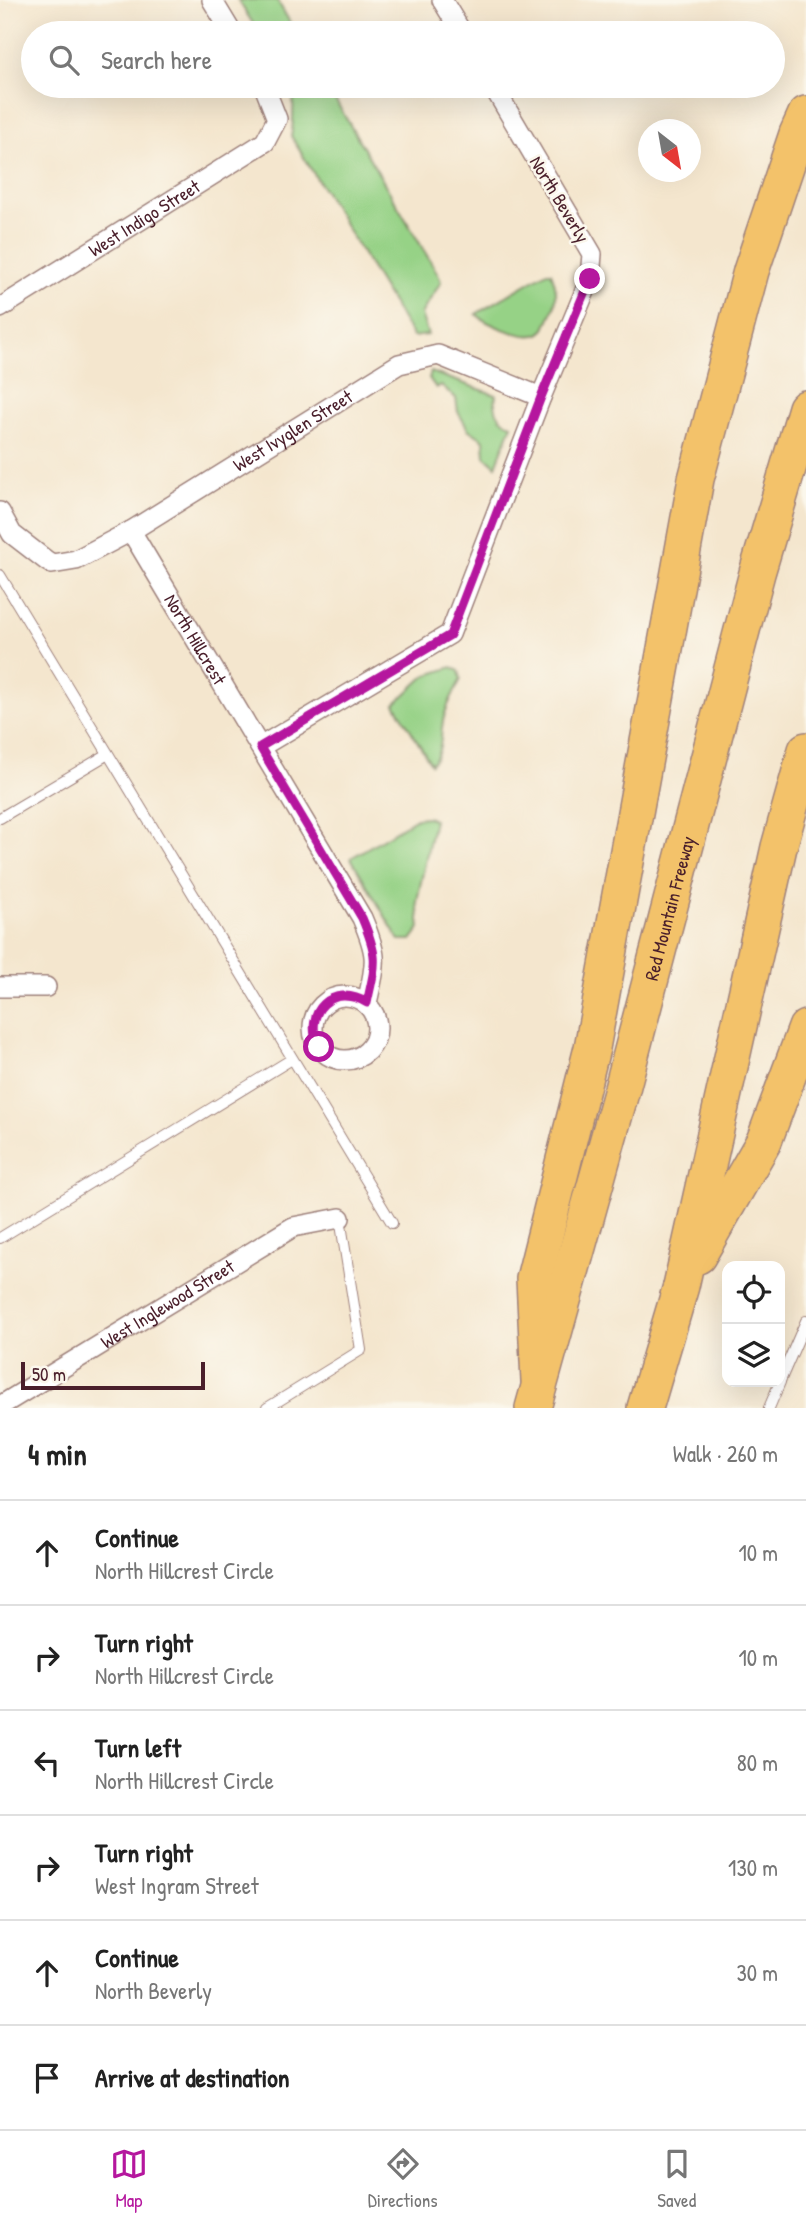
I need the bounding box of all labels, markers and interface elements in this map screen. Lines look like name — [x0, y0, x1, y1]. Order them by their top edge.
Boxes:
search box — [21, 21, 785, 98]
icon: search — [45, 41, 83, 79]
text: Search here — [101, 42, 212, 77]
north arrow — [638, 119, 701, 182]
street label: North Beverly — [524, 151, 596, 247]
street label: West Indigo Street — [83, 173, 205, 263]
route end — [574, 263, 605, 294]
street label: West Ivyglen Street — [228, 383, 358, 477]
street label: North Hillcrest — [158, 589, 233, 690]
street label: Red Mountain Freeway — [638, 833, 701, 983]
route start — [303, 1031, 334, 1062]
street label: West Inglewood Street — [96, 1253, 239, 1355]
map controls — [722, 1261, 785, 1387]
button: locate — [722, 1261, 785, 1324]
button: layers — [722, 1324, 785, 1387]
scale bar — [21, 1359, 205, 1391]
text: 50 m — [32, 1361, 66, 1387]
text: 4 min — [28, 1434, 87, 1474]
text: Walk · 260 m — [673, 1438, 778, 1469]
text: Continue — [95, 1520, 179, 1555]
icon: ahead — [28, 1534, 66, 1572]
text: 10 m — [738, 1537, 778, 1568]
text: North Hillcrest Circle — [95, 1555, 274, 1586]
text: Turn right — [95, 1625, 193, 1660]
icon: right — [28, 1639, 66, 1677]
text: 10 m — [738, 1642, 778, 1673]
text: North Hillcrest Circle — [95, 1660, 274, 1691]
text: Turn left — [95, 1730, 181, 1765]
icon: left — [28, 1744, 66, 1782]
text: 80 m — [737, 1747, 778, 1778]
text: North Hillcrest Circle — [95, 1765, 274, 1796]
text: Turn right — [95, 1835, 193, 1870]
icon: right — [28, 1849, 66, 1887]
text: 130 m — [728, 1852, 778, 1883]
text: West Ingram Street — [95, 1870, 259, 1901]
text: Continue — [95, 1940, 179, 1975]
icon: ahead — [28, 1954, 66, 1992]
text: 30 m — [736, 1957, 778, 1988]
text: North Beverly — [95, 1975, 212, 2006]
icon: arrive — [28, 2059, 66, 2097]
text: Arrive at destination — [95, 2060, 290, 2095]
tab: Map — [110, 2145, 148, 2213]
tab: Directions — [368, 2145, 438, 2213]
tab: Saved — [657, 2145, 696, 2213]

